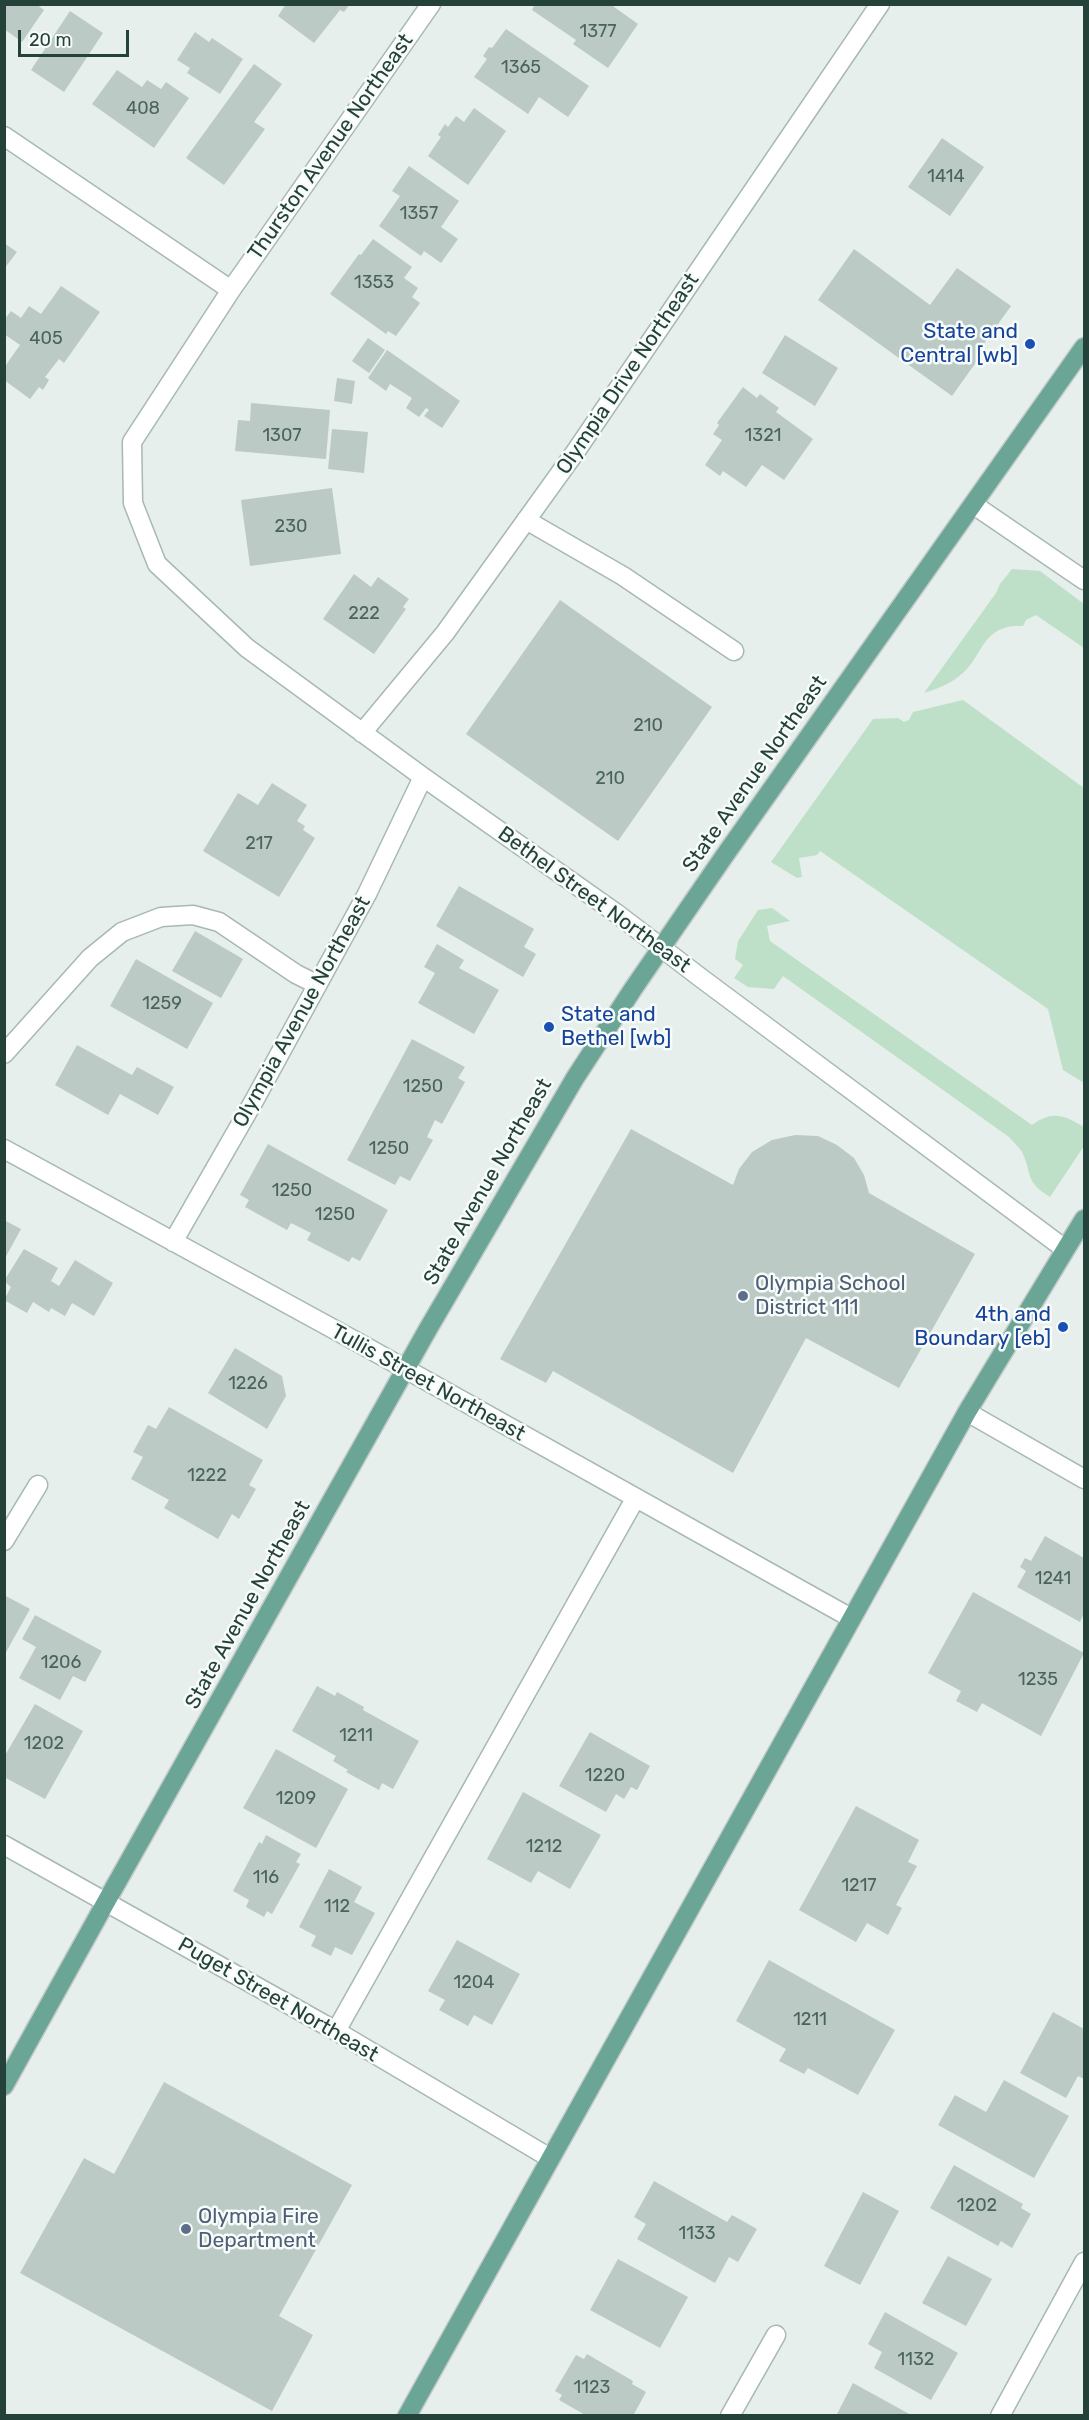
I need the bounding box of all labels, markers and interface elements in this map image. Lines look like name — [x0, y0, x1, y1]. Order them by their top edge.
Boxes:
scale bar — [21, 18, 132, 56]
house number: 1377 — [580, 21, 616, 43]
text: 20 m — [29, 29, 71, 51]
street label: Thurston Avenue Northeast — [243, 29, 419, 265]
house number: 1365 — [501, 57, 541, 79]
house number: 408 — [126, 98, 160, 120]
house number: 1414 — [927, 166, 965, 188]
house number: 1357 — [400, 203, 438, 225]
street label: Olympia Drive Northeast — [551, 269, 705, 479]
house number: 1353 — [354, 272, 394, 294]
place label: State and Central [wb] — [900, 319, 1018, 369]
house number: 405 — [29, 328, 63, 350]
marker: State and Central [wb] — [1023, 337, 1037, 351]
house number: 1307 — [262, 425, 302, 447]
house number: 1321 — [745, 425, 781, 447]
house number: 230 — [275, 516, 307, 538]
house number: 222 — [348, 603, 380, 625]
street label: State Avenue Northeast — [677, 671, 833, 877]
house number: 210 — [633, 715, 663, 737]
house number: 210 — [595, 768, 625, 790]
street label: Bethel Street Northeast — [493, 821, 695, 979]
house number: 217 — [245, 833, 273, 855]
street label: Olympia Avenue Northeast — [228, 892, 376, 1132]
house number: 1259 — [142, 993, 182, 1015]
place label: State and Bethel [wb] — [561, 1002, 671, 1052]
marker: State and Bethel [wb] — [542, 1020, 556, 1034]
street label: State Avenue Northeast — [418, 1074, 558, 1290]
house number: 1250 — [403, 1076, 443, 1098]
house number: 1250 — [369, 1138, 409, 1160]
house number: 1250 — [272, 1180, 312, 1202]
house number: 1250 — [315, 1204, 355, 1226]
place label: Olympia School District 111 — [755, 1271, 906, 1321]
marker: Olympia School District 111 — [736, 1289, 750, 1303]
place label: 4th and Boundary [eb] — [914, 1302, 1051, 1352]
street label: Tullis Street Northeast — [327, 1319, 529, 1447]
marker: 4th and Boundary [eb] — [1056, 1320, 1070, 1334]
house number: 1226 — [228, 1373, 268, 1395]
house number: 1222 — [187, 1465, 227, 1487]
street label: State Avenue Northeast — [180, 1496, 316, 1714]
house number: 1241 — [1035, 1568, 1071, 1590]
house number: 1206 — [41, 1652, 81, 1674]
house number: 1235 — [1018, 1669, 1058, 1691]
house number: 1211 — [339, 1725, 373, 1747]
house number: 1202 — [24, 1733, 64, 1755]
house number: 1220 — [585, 1765, 625, 1787]
house number: 1209 — [276, 1788, 316, 1810]
house number: 1212 — [526, 1836, 562, 1858]
house number: 116 — [253, 1867, 279, 1889]
house number: 1217 — [841, 1875, 877, 1897]
house number: 112 — [324, 1896, 350, 1918]
street label: Puget Street Northeast — [173, 1932, 383, 2068]
house number: 1204 — [454, 1972, 494, 1994]
house number: 1211 — [793, 2009, 827, 2031]
house number: 1202 — [957, 2195, 997, 2217]
place label: Olympia Fire Department — [198, 2204, 319, 2254]
marker: Olympia Fire Department — [179, 2222, 193, 2236]
house number: 1133 — [678, 2223, 716, 2245]
house number: 1132 — [898, 2349, 934, 2371]
house number: 1123 — [574, 2377, 610, 2399]

